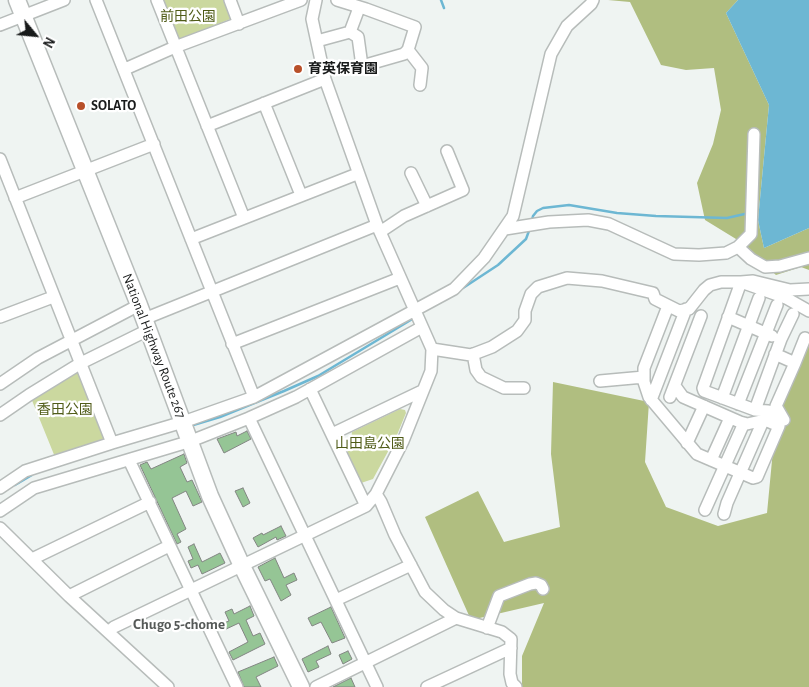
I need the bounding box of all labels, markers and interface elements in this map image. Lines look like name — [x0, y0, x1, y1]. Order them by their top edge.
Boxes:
park label: 前田公園 — [160, 9, 216, 25]
north arrow — [10, 10, 60, 60]
text: N — [40, 34, 57, 50]
place label: 育英保育園 — [308, 61, 378, 77]
marker: 育英保育園 — [292, 63, 304, 75]
place label: SOLATO — [91, 98, 136, 114]
marker: SOLATO — [75, 100, 87, 112]
street label: National Highway Route 267 — [119, 271, 189, 421]
park label: 香田公園 — [37, 402, 93, 418]
park label: 山田島公園 — [335, 436, 405, 452]
district label: Chugo 5-chome — [133, 615, 225, 633]

